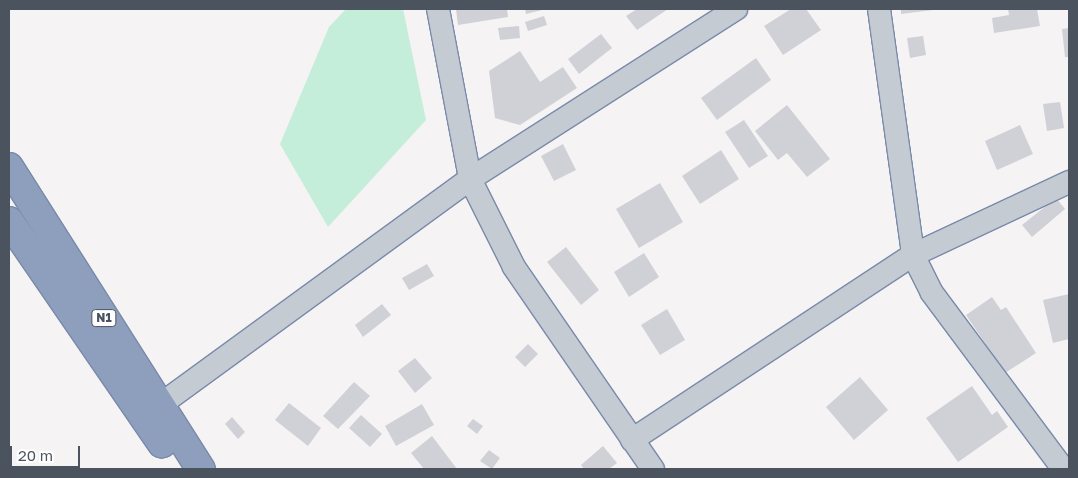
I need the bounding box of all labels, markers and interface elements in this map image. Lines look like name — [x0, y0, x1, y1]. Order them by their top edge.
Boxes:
road number: N1 — [90, 308, 118, 328]
scale bar — [12, 436, 82, 468]
text: 20 m — [18, 446, 53, 464]

